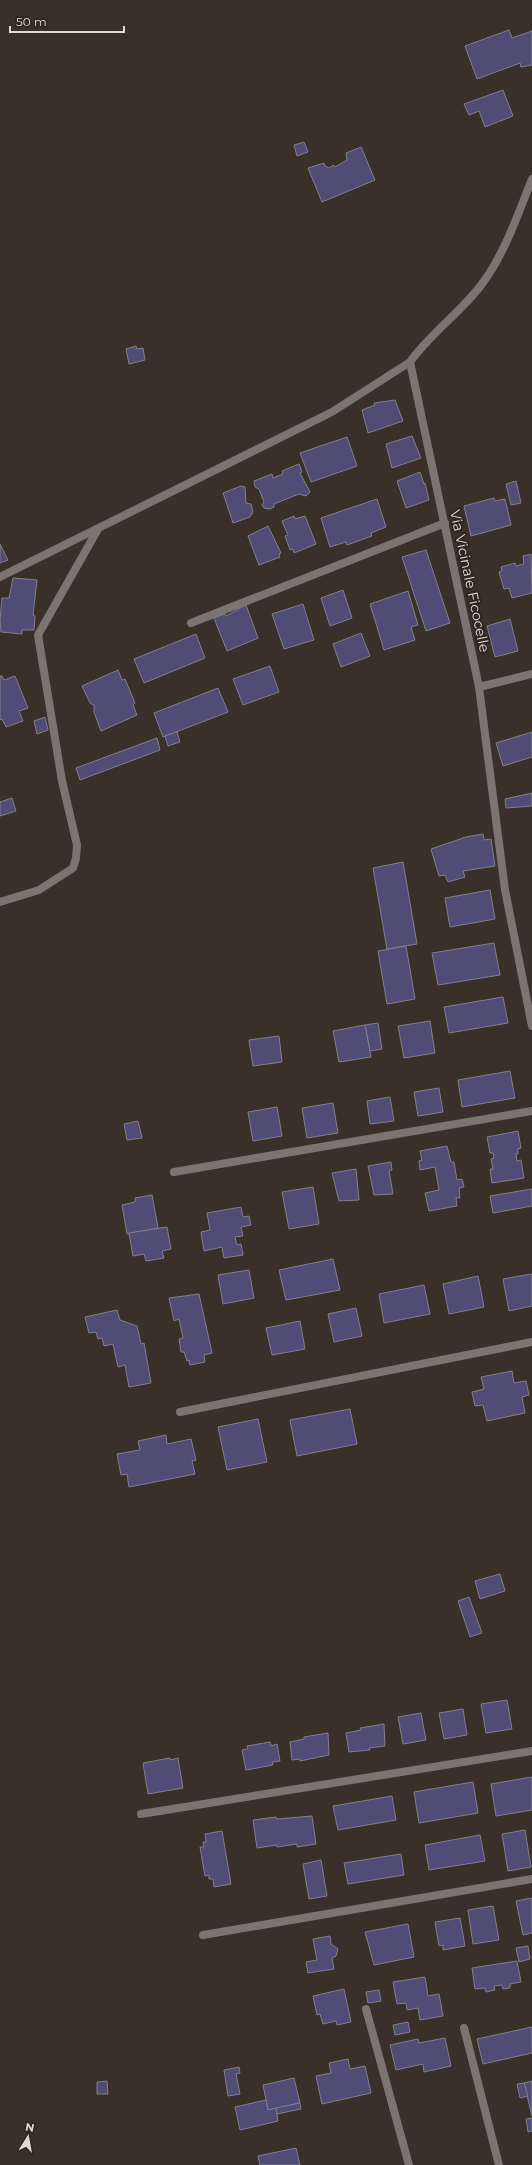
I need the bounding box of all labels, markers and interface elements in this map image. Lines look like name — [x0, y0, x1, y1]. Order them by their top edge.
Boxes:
scale bar — [10, 8, 124, 34]
text: 50 m — [16, 14, 47, 29]
street label: Via Vicinale Ficocelle — [446, 508, 494, 654]
north arrow — [8, 2117, 48, 2157]
text: N — [24, 2119, 36, 2135]

